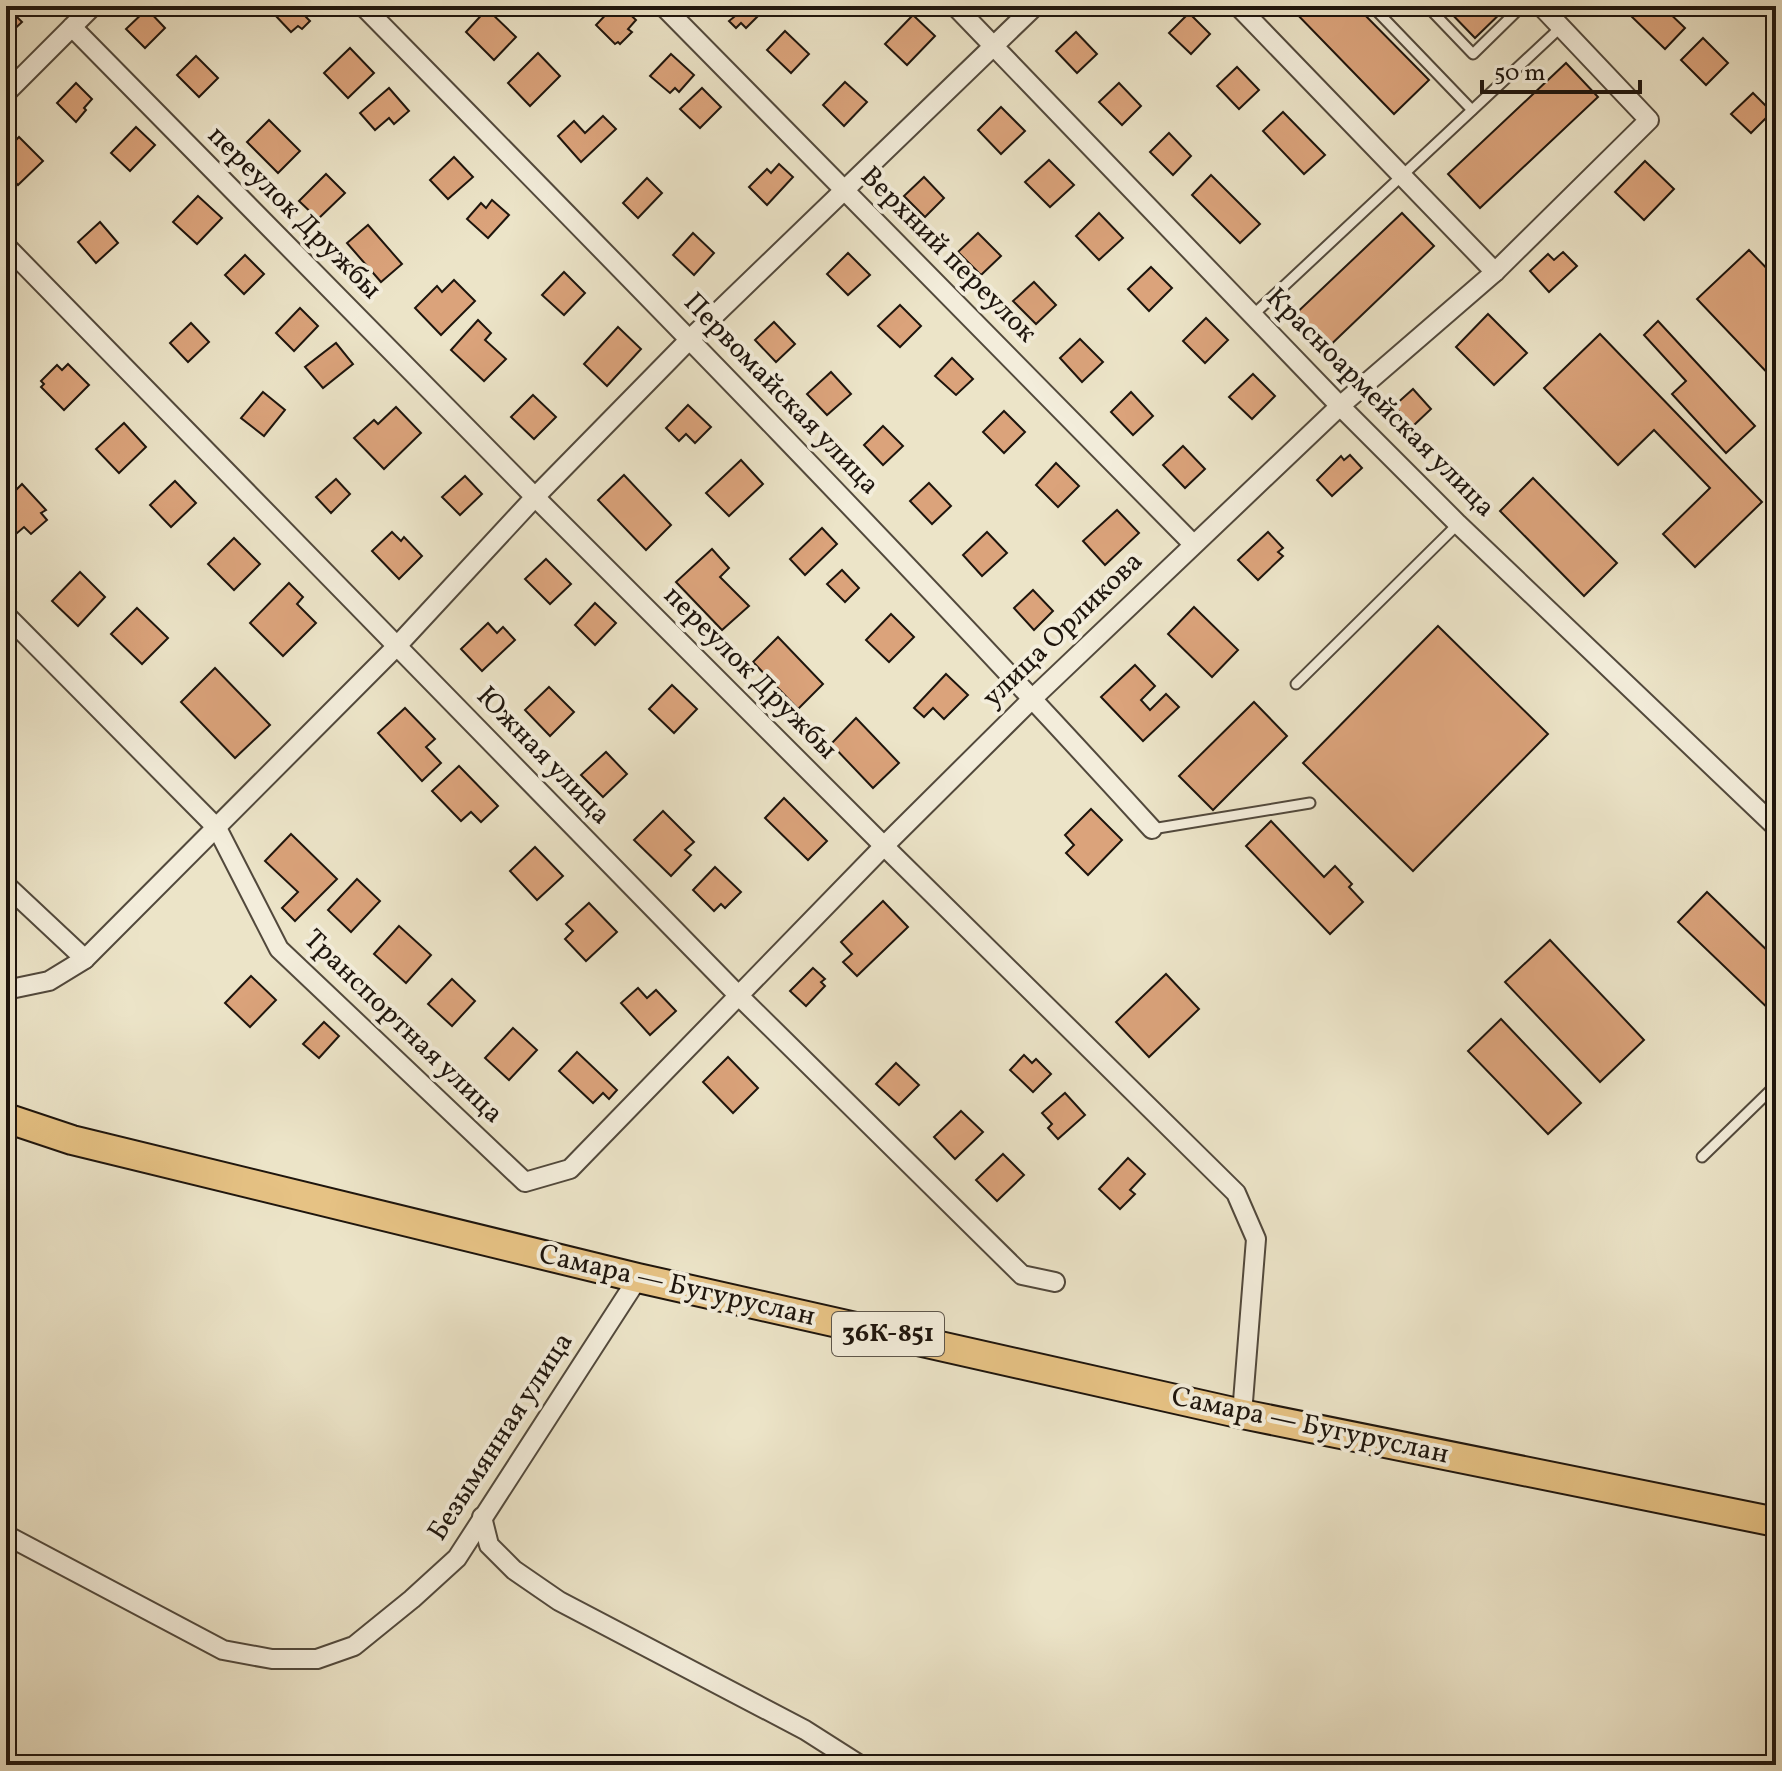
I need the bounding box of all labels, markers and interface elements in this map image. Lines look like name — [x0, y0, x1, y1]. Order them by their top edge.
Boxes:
scale bar — [1482, 44, 1640, 94]
text: 50 m — [1494, 57, 1546, 91]
street label: переулок Дружбы — [198, 117, 390, 309]
street label: Верхний переулок — [851, 158, 1045, 352]
street label: Красноармейская улица — [1256, 279, 1504, 527]
street label: Первомайская улица — [674, 284, 888, 504]
street label: улица Орликова — [974, 543, 1152, 717]
street label: переулок Дружбы — [654, 577, 846, 769]
street label: Южная улица — [467, 678, 619, 834]
street label: Транспортная улица — [294, 921, 512, 1133]
street label: Самара — Бугуруслан — [535, 1235, 819, 1337]
road number: 36К-851 — [832, 1312, 944, 1356]
street label: Безымянная улица — [419, 1325, 583, 1549]
street label: Самара — Бугуруслан — [1168, 1378, 1452, 1474]

